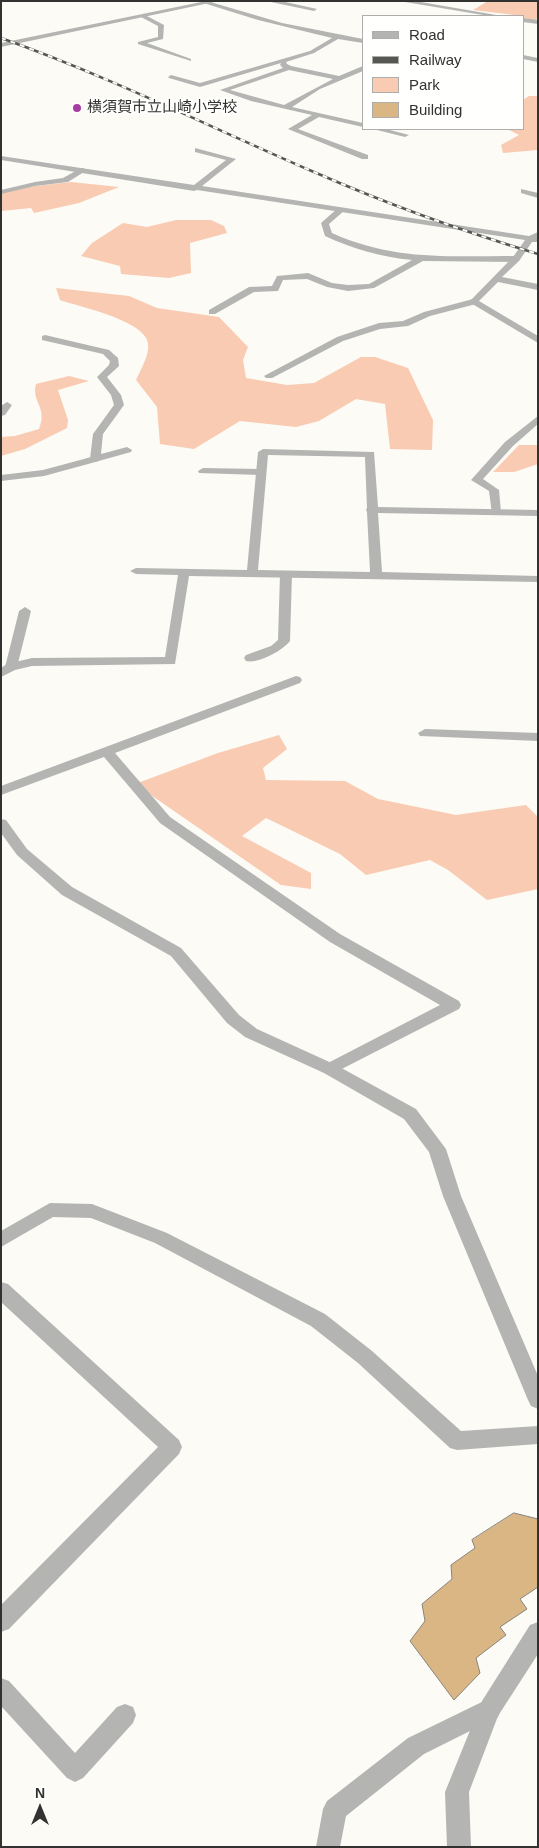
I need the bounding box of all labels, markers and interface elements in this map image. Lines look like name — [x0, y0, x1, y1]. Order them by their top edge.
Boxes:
legend — [362, 15, 524, 130]
text: Road — [409, 26, 445, 43]
text: Railway — [409, 51, 462, 68]
text: Park — [409, 76, 440, 93]
place label: 横須賀市立山崎小学校 — [87, 99, 237, 117]
text: Building — [409, 101, 462, 118]
marker: 横須賀市立山崎小学校 — [71, 102, 83, 114]
north arrow — [15, 1783, 65, 1833]
text: N — [35, 1785, 45, 1801]

